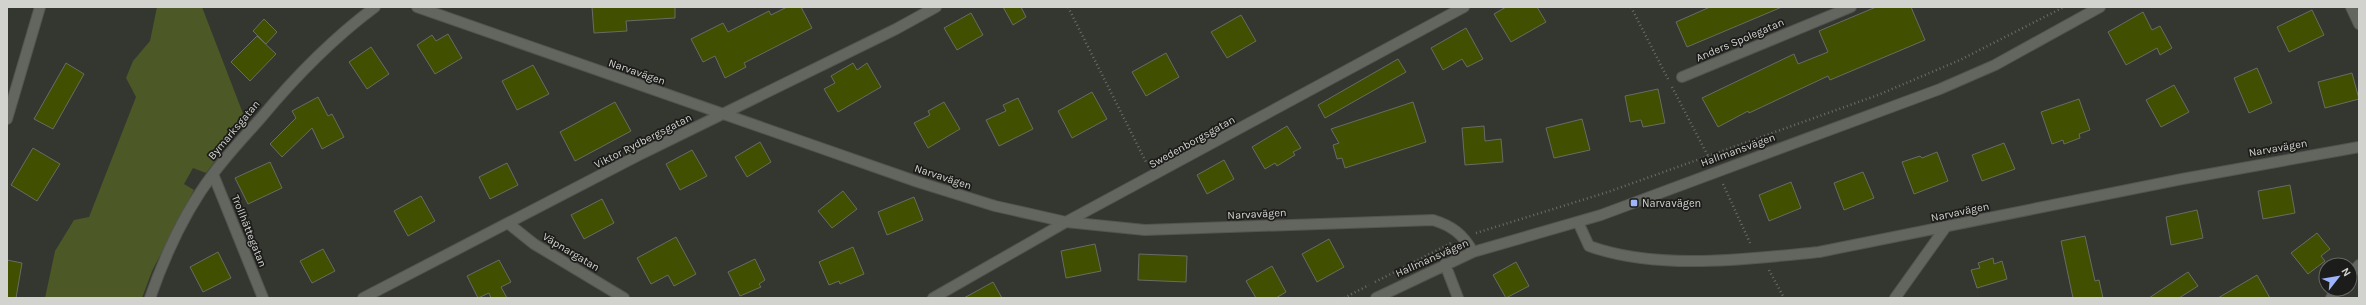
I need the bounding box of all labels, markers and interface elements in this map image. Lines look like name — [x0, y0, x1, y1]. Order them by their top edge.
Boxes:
street label: Anders Spolegatan — [1694, 16, 1786, 64]
street label: Narvavägen — [607, 56, 667, 88]
street label: Bymarksgatan — [205, 98, 263, 162]
street label: Viktor Rydbergsgatan — [592, 111, 694, 171]
street label: Swedenborgsgatan — [1147, 113, 1237, 171]
street label: Hallmansvägen — [1699, 130, 1777, 170]
street label: Narvavägen — [2248, 136, 2308, 160]
street label: Narvavägen — [913, 162, 973, 192]
street label: Trollhättegatan — [229, 193, 269, 269]
place label: Narvavägen — [1642, 197, 1701, 210]
marker: Narvavägen — [1629, 198, 1639, 208]
street label: Narvavägen — [1930, 199, 1990, 225]
street label: Narvavägen — [1227, 206, 1287, 222]
street label: Väpnargatan — [540, 230, 602, 274]
street label: Hallmansvägen — [1394, 236, 1470, 280]
north arrow — [2318, 257, 2358, 297]
text: N — [2339, 265, 2354, 279]

